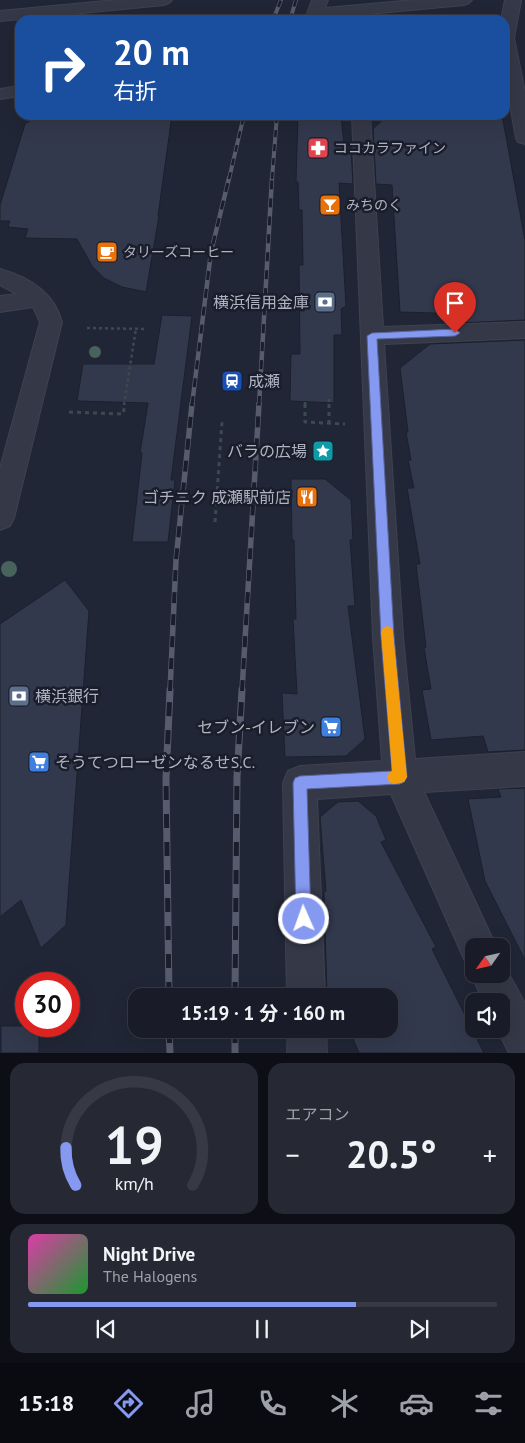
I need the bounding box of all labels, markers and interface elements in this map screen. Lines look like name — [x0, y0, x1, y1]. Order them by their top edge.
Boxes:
text: 20 m — [113, 29, 190, 75]
icon: right — [30, 35, 95, 100]
text: 右折 — [113, 77, 157, 105]
pharmacy icon: ココカラファイン — [306, 136, 330, 160]
place label: ココカラファイン — [334, 139, 446, 157]
bar icon: みちのく — [318, 193, 342, 217]
place label: みちのく — [346, 196, 402, 214]
cafe icon: タリーズコーヒー — [95, 240, 119, 264]
place label: タリーズコーヒー — [123, 243, 234, 261]
pin — [434, 282, 476, 333]
icon: arrive — [441, 289, 469, 317]
bank icon: 横浜信用金庫 — [313, 290, 337, 314]
place label: 横浜信用金庫 — [213, 292, 309, 312]
station icon: 成瀬 — [220, 369, 244, 393]
place label: 成瀬 — [248, 371, 280, 391]
place icon: バラの広場 — [311, 439, 335, 463]
place label: バラの広場 — [227, 441, 307, 461]
restaurant icon: ゴチニク 成瀬駅前店 — [295, 485, 319, 509]
place label: ゴチニク 成瀬駅前店 — [143, 487, 291, 507]
bank icon: 横浜銀行 — [7, 684, 31, 708]
place label: 横浜銀行 — [35, 686, 99, 706]
supermarket icon: セブン-イレブン — [319, 715, 343, 739]
place label: セブン-イレブン — [197, 717, 315, 737]
supermarket icon: そうてつローゼンなるせS.C. — [27, 750, 51, 774]
place label: そうてつローゼンなるせS.C. — [55, 752, 255, 772]
position arrow — [277, 892, 329, 944]
north arrow — [465, 938, 510, 982]
map controls — [465, 938, 510, 1038]
speed limit sign: 30 — [15, 972, 80, 1037]
button: sound — [465, 993, 510, 1038]
text: 15:19 · 1 分 · 160 m — [181, 1001, 345, 1025]
text: エアコン — [286, 1104, 350, 1124]
text: 19 — [104, 1111, 163, 1178]
text: 20.5° — [346, 1129, 437, 1178]
text: − — [286, 1136, 300, 1173]
text: + — [483, 1136, 497, 1173]
text: km/h — [114, 1172, 153, 1195]
text: Night Drive — [103, 1242, 195, 1266]
text: The Halogens — [103, 1266, 197, 1286]
icon: previous — [92, 1315, 120, 1343]
icon: pause — [248, 1315, 276, 1343]
icon: next — [405, 1315, 433, 1343]
icon: directions — [111, 1386, 146, 1421]
icon: music — [183, 1386, 218, 1421]
icon: phone — [255, 1386, 290, 1421]
icon: climate — [327, 1386, 362, 1421]
icon: car — [399, 1386, 434, 1421]
icon: filters — [471, 1386, 506, 1421]
text: 15:18 — [19, 1389, 74, 1417]

